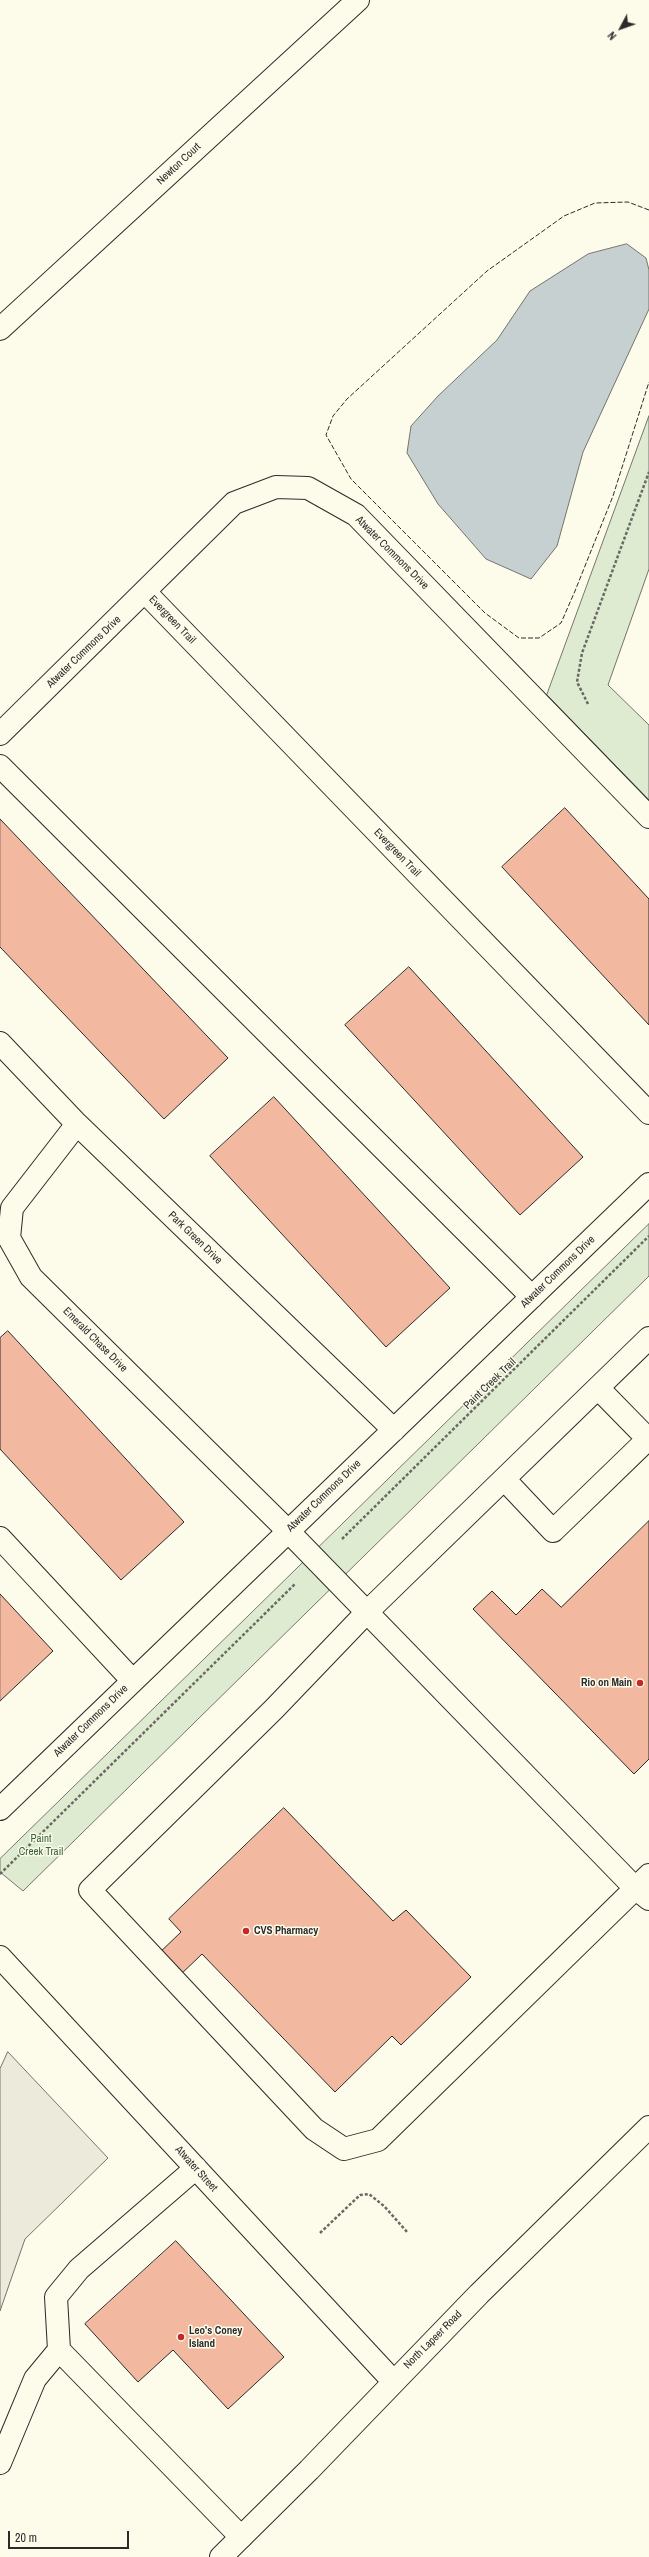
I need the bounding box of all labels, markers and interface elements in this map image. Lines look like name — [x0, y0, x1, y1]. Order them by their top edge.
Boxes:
north arrow — [601, 8, 641, 48]
text: N — [605, 29, 619, 43]
street label: Newton Court — [154, 140, 204, 188]
street label: Atwater Commons Drive — [353, 514, 431, 592]
street label: Evergreen Trail — [146, 593, 198, 647]
street label: Atwater Commons Drive — [44, 613, 124, 691]
street label: Evergreen Trail — [371, 826, 423, 880]
street label: Park Green Drive — [165, 1209, 225, 1267]
street label: Atwater Commons Drive — [518, 1233, 598, 1311]
street label: Emerald Chase Drive — [60, 1305, 130, 1375]
street label: Paint Creek Trail — [461, 1356, 519, 1412]
street label: Atwater Commons Drive — [284, 1457, 364, 1535]
place label: Rio on Main — [581, 1676, 632, 1690]
marker: Rio on Main — [635, 1678, 645, 1688]
street label: Atwater Commons Drive — [51, 1682, 131, 1760]
park label: Paint Creek Trail — [19, 1832, 63, 1858]
place label: CVS Pharmacy — [254, 1924, 318, 1938]
marker: CVS Pharmacy — [241, 1926, 251, 1936]
street label: Atwater Street — [172, 2143, 220, 2195]
street label: North Lapeer Road — [401, 2308, 465, 2372]
place label: Leo's Coney Island — [189, 2324, 242, 2350]
marker: Leo's Coney Island — [176, 2332, 186, 2342]
scale bar — [10, 2523, 131, 2549]
text: 20 m — [15, 2530, 37, 2546]

